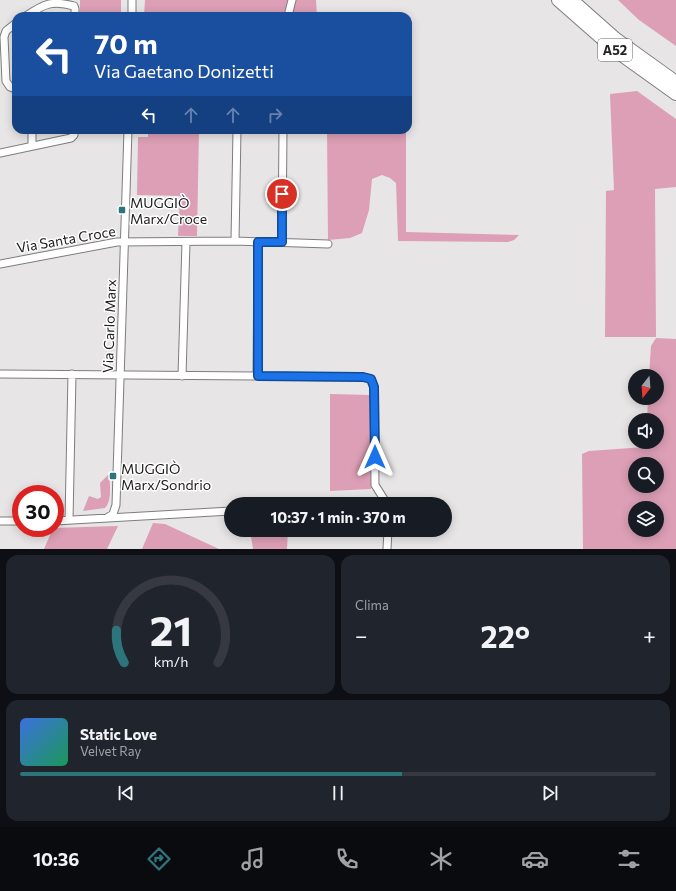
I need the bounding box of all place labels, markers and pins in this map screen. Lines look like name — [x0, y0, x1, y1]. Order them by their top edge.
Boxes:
pin — [265, 177, 299, 211]
place label: MUGGIÒ Marx/Croce — [130, 194, 207, 227]
marker: MUGGIÒ Marx/Croce — [117, 205, 127, 215]
place label: MUGGIÒ Marx/Sondrio — [121, 460, 211, 493]
marker: MUGGIÒ Marx/Sondrio — [108, 471, 118, 481]

